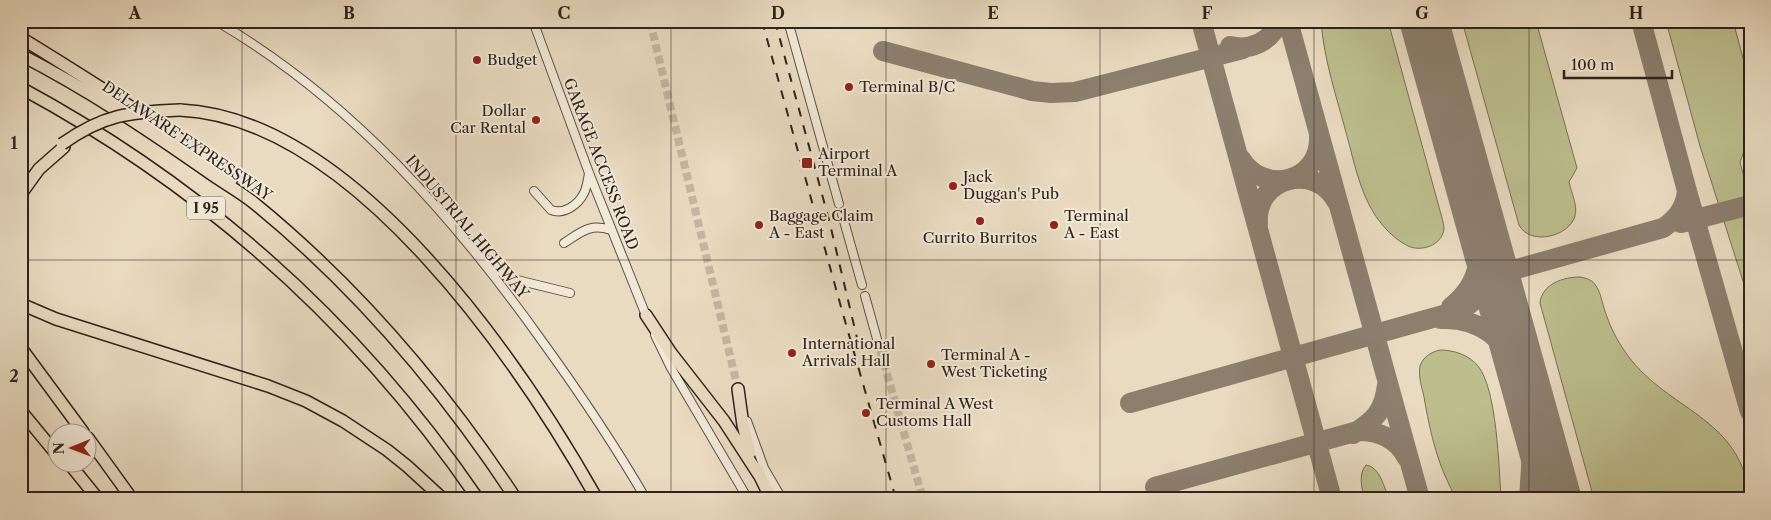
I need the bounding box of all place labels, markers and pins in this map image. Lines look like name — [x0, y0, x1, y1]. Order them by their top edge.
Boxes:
place label: Budget — [487, 50, 538, 69]
marker: Budget — [471, 54, 483, 66]
place label: Terminal B/C — [859, 77, 955, 96]
marker: Terminal B/C — [843, 81, 855, 93]
place label: Dollar Car Rental — [450, 101, 527, 137]
marker: Dollar Car Rental — [530, 114, 542, 126]
place label: Airport Terminal A — [817, 144, 898, 180]
marker: Airport Terminal A — [800, 156, 814, 170]
place label: Jack Duggan's Pub — [961, 167, 1059, 203]
marker: Jack Duggan's Pub — [947, 180, 959, 192]
place label: Baggage Claim A - East — [768, 206, 874, 242]
place label: Terminal A - East — [1063, 206, 1129, 242]
marker: Currito Burritos — [974, 215, 986, 227]
marker: Baggage Claim A - East — [753, 219, 765, 231]
marker: Terminal A - East — [1048, 219, 1060, 231]
place label: Currito Burritos — [923, 228, 1037, 247]
place label: International Arrivals Hall — [801, 334, 896, 370]
place label: Terminal A - West Ticketing — [940, 345, 1047, 381]
marker: International Arrivals Hall — [786, 347, 798, 359]
marker: Terminal A - West Ticketing — [925, 358, 937, 370]
place label: Terminal A West Customs Hall — [876, 394, 994, 430]
marker: Terminal A West Customs Hall — [860, 407, 872, 419]

